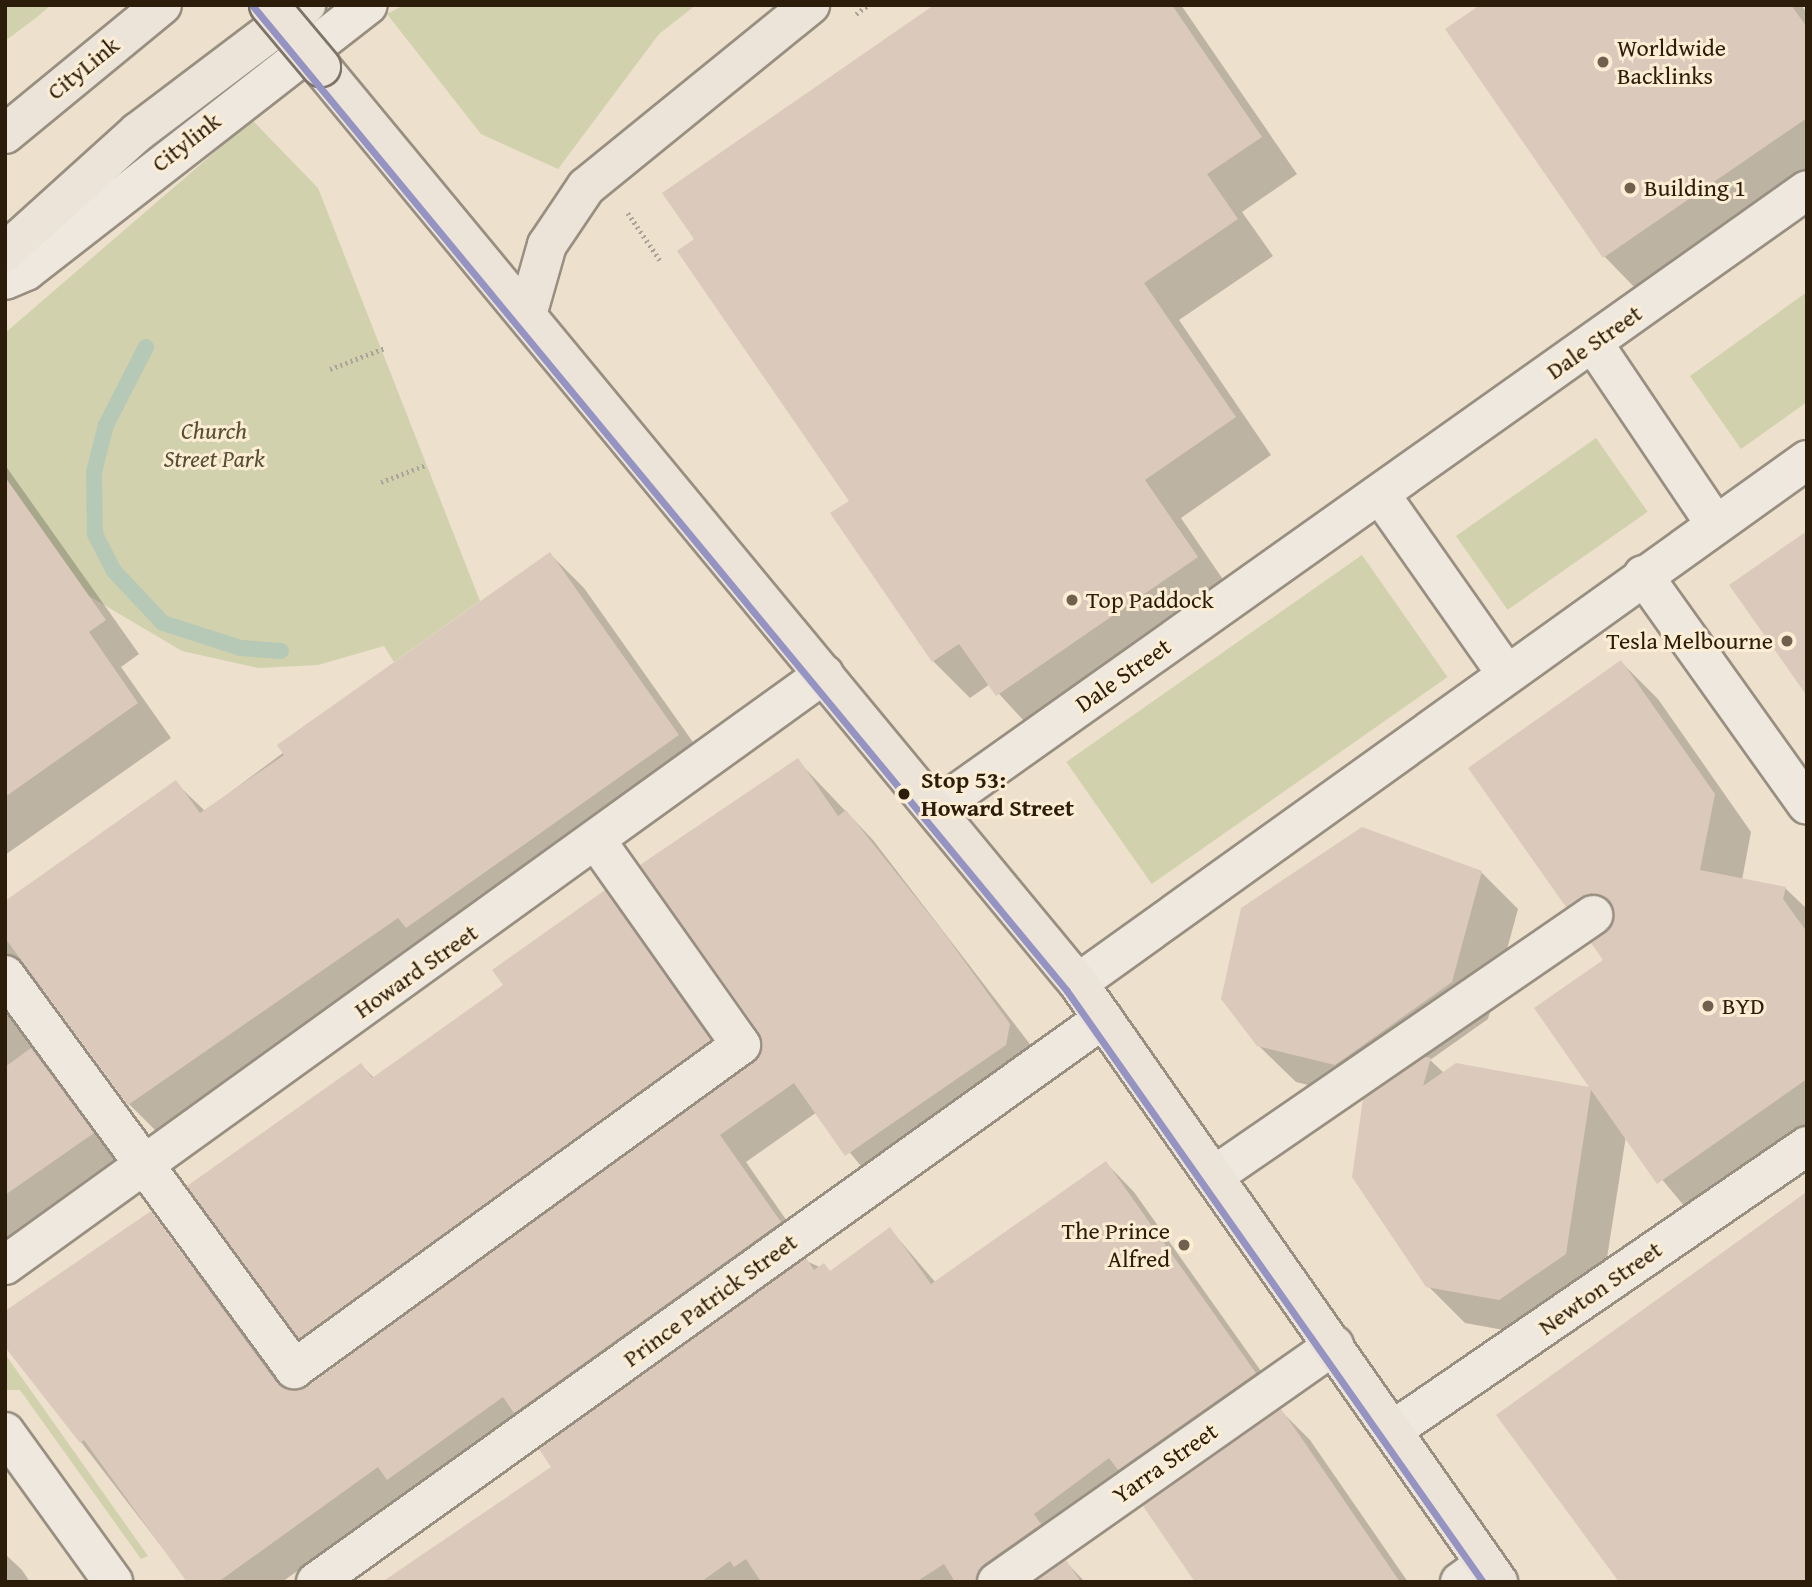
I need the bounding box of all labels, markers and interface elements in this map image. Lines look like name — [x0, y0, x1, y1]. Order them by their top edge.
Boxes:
street label: CityLink — [41, 30, 125, 106]
place label: Worldwide Backlinks — [1617, 34, 1726, 90]
marker: Worldwide Backlinks — [1595, 54, 1611, 70]
street label: Citylink — [146, 106, 226, 178]
place label: Building 1 — [1644, 174, 1746, 202]
marker: Building 1 — [1622, 180, 1638, 196]
street label: Dale Street — [1541, 299, 1647, 385]
park label: Church Street Park — [163, 417, 265, 473]
place label: Top Paddock — [1086, 586, 1214, 614]
marker: Top Paddock — [1064, 592, 1080, 608]
place label: Tesla Melbourne — [1606, 627, 1773, 655]
street label: Dale Street — [1070, 632, 1176, 718]
marker: Tesla Melbourne — [1779, 633, 1795, 649]
place label: Stop 53: Howard Street — [921, 766, 1074, 822]
marker: Stop 53: Howard Street — [893, 783, 915, 805]
street label: Howard Street — [349, 918, 483, 1024]
place label: BYD — [1722, 992, 1765, 1020]
marker: BYD — [1700, 998, 1716, 1014]
place label: The Prince Alfred — [1062, 1217, 1170, 1273]
street label: Prince Patrick Street — [617, 1227, 803, 1373]
street label: Newton Street — [1533, 1235, 1667, 1341]
marker: The Prince Alfred — [1176, 1237, 1192, 1253]
street label: Yarra Street — [1107, 1416, 1223, 1510]

